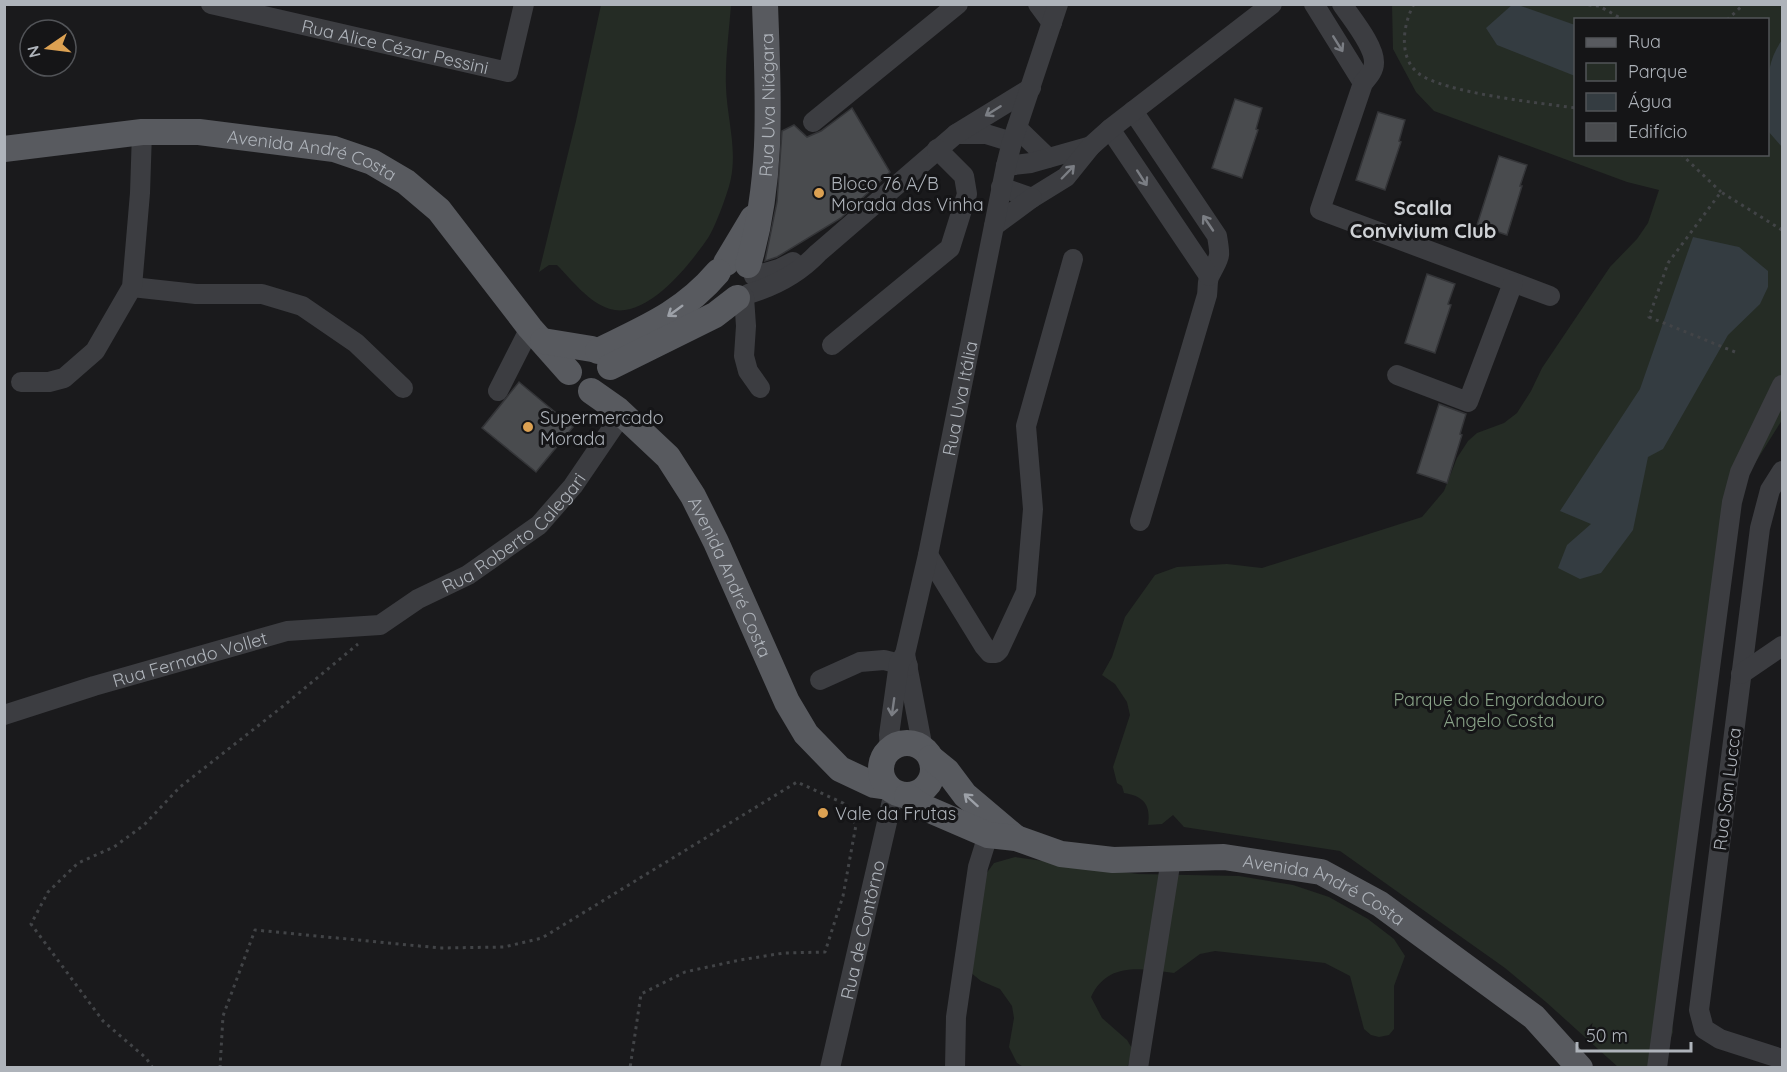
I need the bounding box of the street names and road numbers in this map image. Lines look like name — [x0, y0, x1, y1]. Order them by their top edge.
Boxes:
street label: Rua Alice Cézar Pessini — [299, 14, 491, 79]
street label: Rua Uva Niágara — [753, 33, 779, 178]
street label: Avenida André Costa — [226, 124, 401, 186]
street label: Rua Uva Itália — [937, 339, 982, 458]
street label: Rua Roberto Calegari — [438, 468, 590, 598]
street label: Avenida André Costa — [684, 492, 777, 661]
street label: Rua Fernado Vollet — [110, 626, 270, 692]
street label: Rua San Lucca — [1708, 726, 1746, 852]
street label: Avenida André Costa — [1241, 849, 1410, 930]
street label: Rua de Contôrno — [835, 858, 889, 1002]

